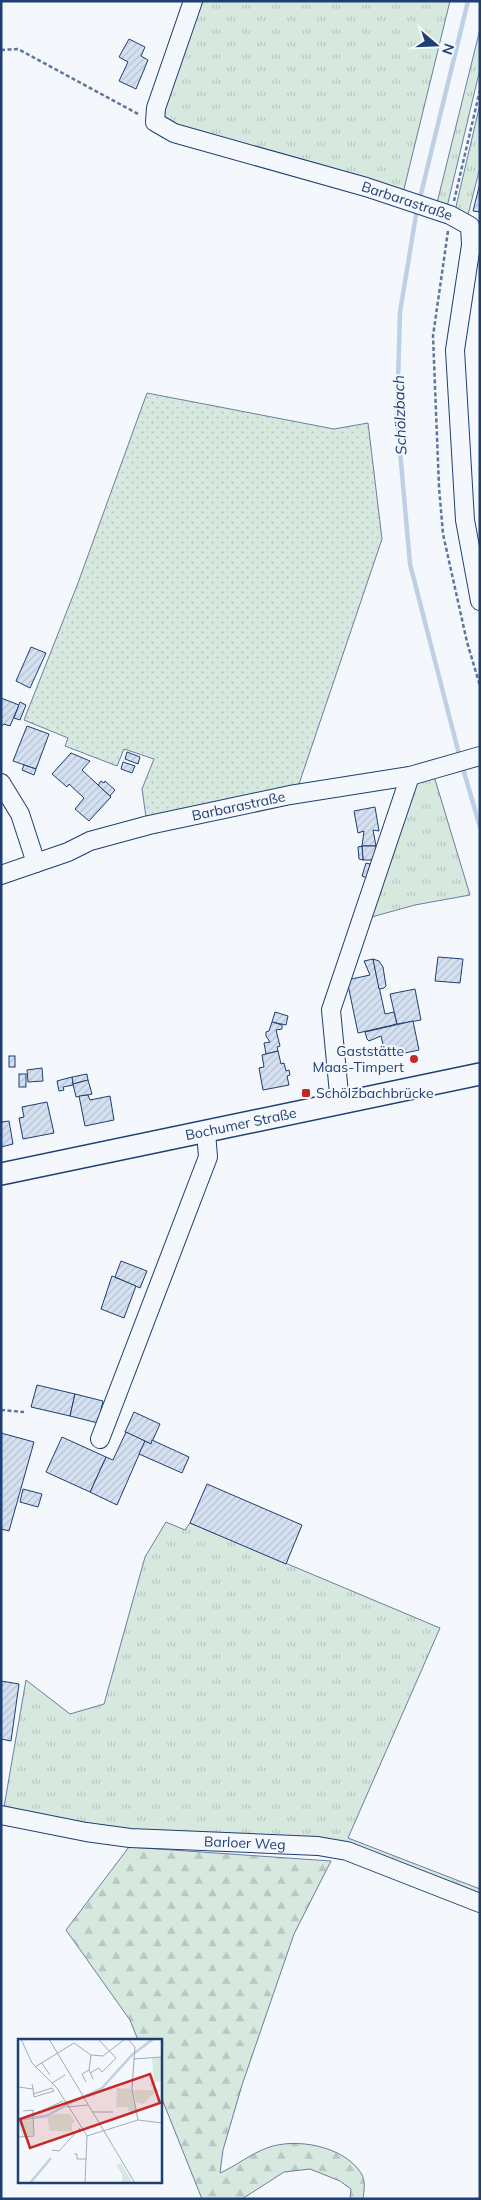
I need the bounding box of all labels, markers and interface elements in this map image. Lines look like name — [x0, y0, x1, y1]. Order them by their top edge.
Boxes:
north arrow — [411, 20, 461, 70]
text: N — [438, 41, 459, 57]
street label: Barbarastraße — [359, 177, 455, 224]
water label: Schölzbach — [389, 375, 410, 455]
street label: Barbarastraße — [190, 787, 287, 825]
place label: Gaststätte Maas-Timpert — [312, 1042, 404, 1076]
marker: Gaststätte Maas-Timpert — [408, 1053, 420, 1065]
place label: Schölzbachbrücke — [316, 1084, 434, 1102]
marker: Schölzbachbrücke — [300, 1087, 312, 1099]
street label: Bochumer Straße — [184, 1104, 298, 1144]
street label: Barloer Weg — [204, 1832, 286, 1854]
inset map — [18, 2039, 161, 2182]

